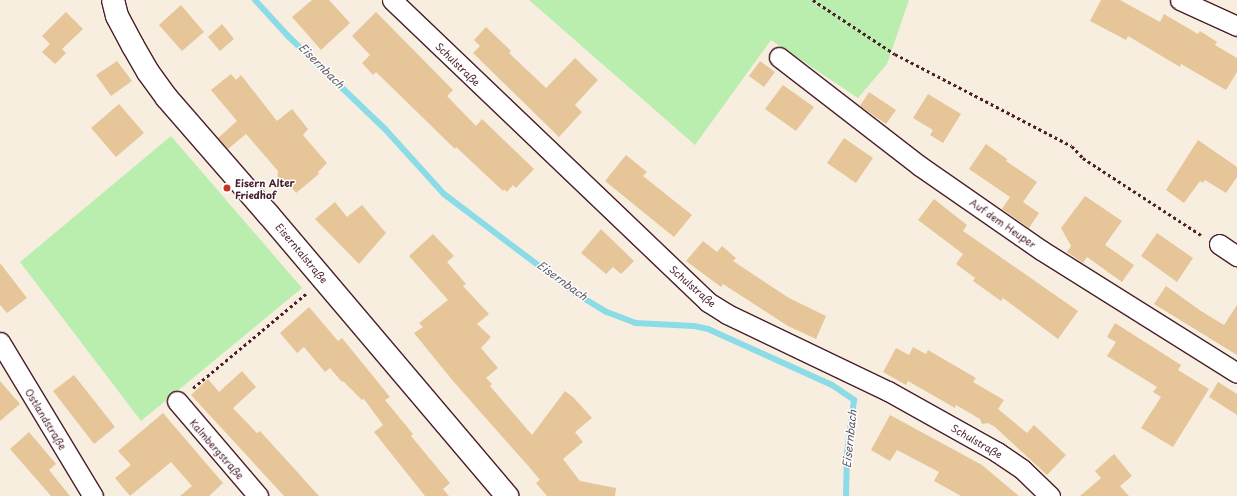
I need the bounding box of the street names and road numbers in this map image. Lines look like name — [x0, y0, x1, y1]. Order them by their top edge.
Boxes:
street label: Schulstraße — [433, 40, 483, 88]
street label: Auf dem Heuper — [967, 195, 1039, 251]
street label: Eiserntalstraße — [273, 221, 331, 285]
street label: Schulstraße — [667, 263, 719, 309]
street label: Ostlandstraße — [23, 386, 69, 452]
street label: Kalmbergstraße — [188, 417, 246, 481]
street label: Schulstraße — [949, 421, 1005, 461]

